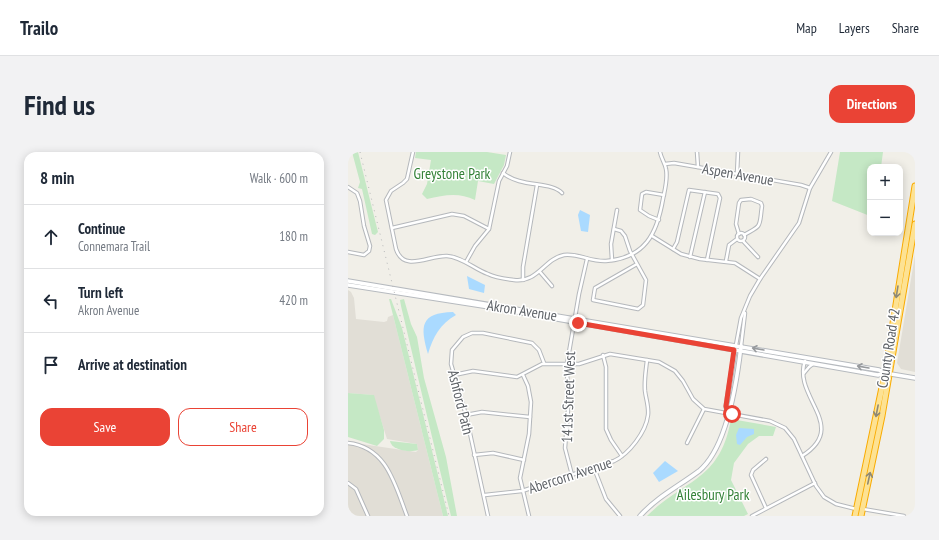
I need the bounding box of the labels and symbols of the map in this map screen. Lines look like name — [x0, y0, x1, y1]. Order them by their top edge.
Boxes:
street label: Aspen Avenue — [701, 158, 775, 190]
park label: Greystone Park — [414, 164, 491, 183]
one-way arrow — [893, 285, 901, 298]
street label: Akron Avenue — [486, 295, 558, 325]
street label: County Road 42 — [872, 307, 904, 389]
route end — [569, 314, 587, 332]
one-way arrow — [752, 345, 765, 353]
street label: 141st Street West — [557, 351, 579, 443]
one-way arrow — [857, 363, 870, 371]
street label: Ashford Path — [444, 368, 478, 436]
route start — [723, 405, 741, 423]
one-way arrow — [873, 405, 881, 418]
street label: Abercorn Avenue — [526, 453, 614, 497]
one-way arrow — [865, 472, 873, 485]
park label: Ailesbury Park — [677, 485, 750, 504]

